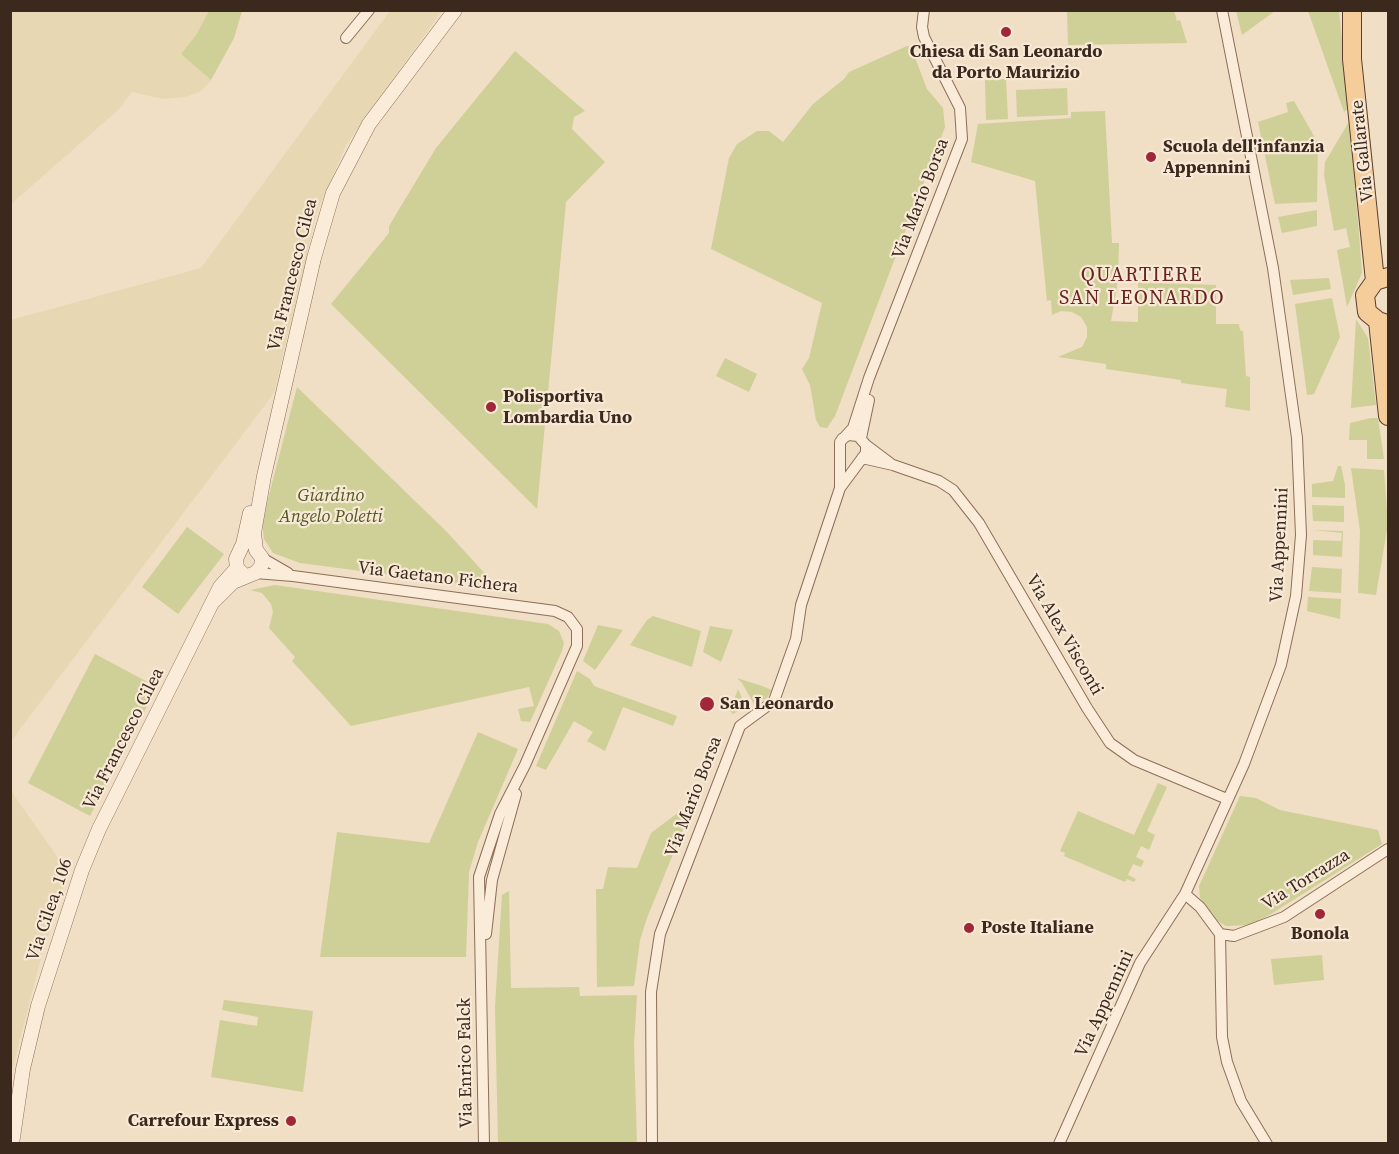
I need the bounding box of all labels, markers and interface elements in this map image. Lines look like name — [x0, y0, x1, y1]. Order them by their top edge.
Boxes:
marker: Chiesa di San Leonardo da Porto Maurizio — [999, 25, 1013, 39]
place label: Chiesa di San Leonardo da Porto Maurizio — [910, 41, 1102, 84]
street label: Via Gallarate — [1347, 99, 1379, 203]
street label: Via Mario Borsa — [888, 135, 954, 263]
place label: Scuola dell'infanzia Appennini — [1163, 136, 1325, 178]
marker: Scuola dell'infanzia Appennini — [1144, 150, 1158, 164]
street label: Via Francesco Cilea — [264, 196, 322, 354]
district label: QUARTIERE SAN LEONARDO — [1059, 264, 1225, 311]
place label: Polisportiva Lombardia Uno — [503, 386, 632, 428]
marker: Polisportiva Lombardia Uno — [484, 400, 498, 414]
park label: Giardino Angelo Poletti — [279, 485, 383, 528]
street label: Via Appennini — [1266, 487, 1294, 603]
street label: Via Gaetano Fichera — [356, 557, 520, 599]
street label: Via Alex Visconti — [1021, 571, 1107, 699]
street label: Via Francesco Cilea — [79, 664, 169, 814]
place label: San Leonardo — [720, 693, 834, 715]
marker: San Leonardo — [698, 695, 716, 713]
street label: Via Mario Borsa — [661, 733, 727, 861]
street label: Via Torrazza — [1258, 844, 1354, 916]
street label: Via Cilea, 106 — [22, 856, 78, 964]
marker: Bonola — [1313, 907, 1327, 921]
place label: Poste Italiane — [981, 917, 1094, 939]
marker: Poste Italiane — [962, 921, 976, 935]
place label: Bonola — [1291, 923, 1349, 945]
street label: Via Appennini — [1071, 947, 1139, 1061]
street label: Via Enrico Falck — [454, 998, 478, 1128]
place label: Carrefour Express — [128, 1110, 279, 1132]
marker: Carrefour Express — [284, 1114, 298, 1128]

